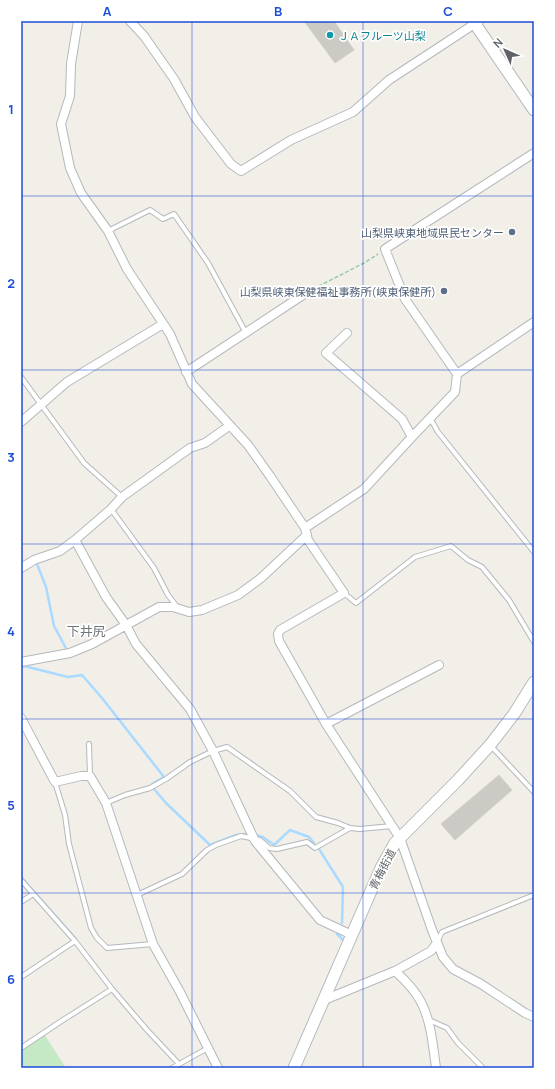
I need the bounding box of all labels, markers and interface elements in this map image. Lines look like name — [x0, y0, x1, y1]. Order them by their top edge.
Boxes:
text: A — [103, 2, 112, 20]
text: B — [274, 2, 282, 20]
text: C — [443, 2, 453, 20]
place label: ＪＡフルーツ山梨 — [338, 28, 426, 43]
marker: ＪＡフルーツ山梨 — [325, 30, 335, 40]
north arrow — [485, 30, 525, 70]
text: N — [489, 34, 506, 51]
text: 1 — [8, 100, 14, 118]
place label: 山梨県峡東地域県民センター — [361, 225, 504, 240]
marker: 山梨県峡東地域県民センター — [507, 227, 517, 237]
text: 2 — [7, 274, 15, 292]
place label: 山梨県峡東保健福祉事務所(峡東保健所) — [240, 284, 436, 299]
marker: 山梨県峡東保健福祉事務所(峡東保健所) — [439, 286, 449, 296]
text: 3 — [7, 448, 15, 466]
text: 4 — [7, 622, 15, 640]
district label: 下井尻 — [66, 622, 106, 640]
text: 5 — [7, 796, 15, 814]
street label: 青梅街道 — [365, 846, 399, 892]
text: 6 — [7, 970, 15, 988]

